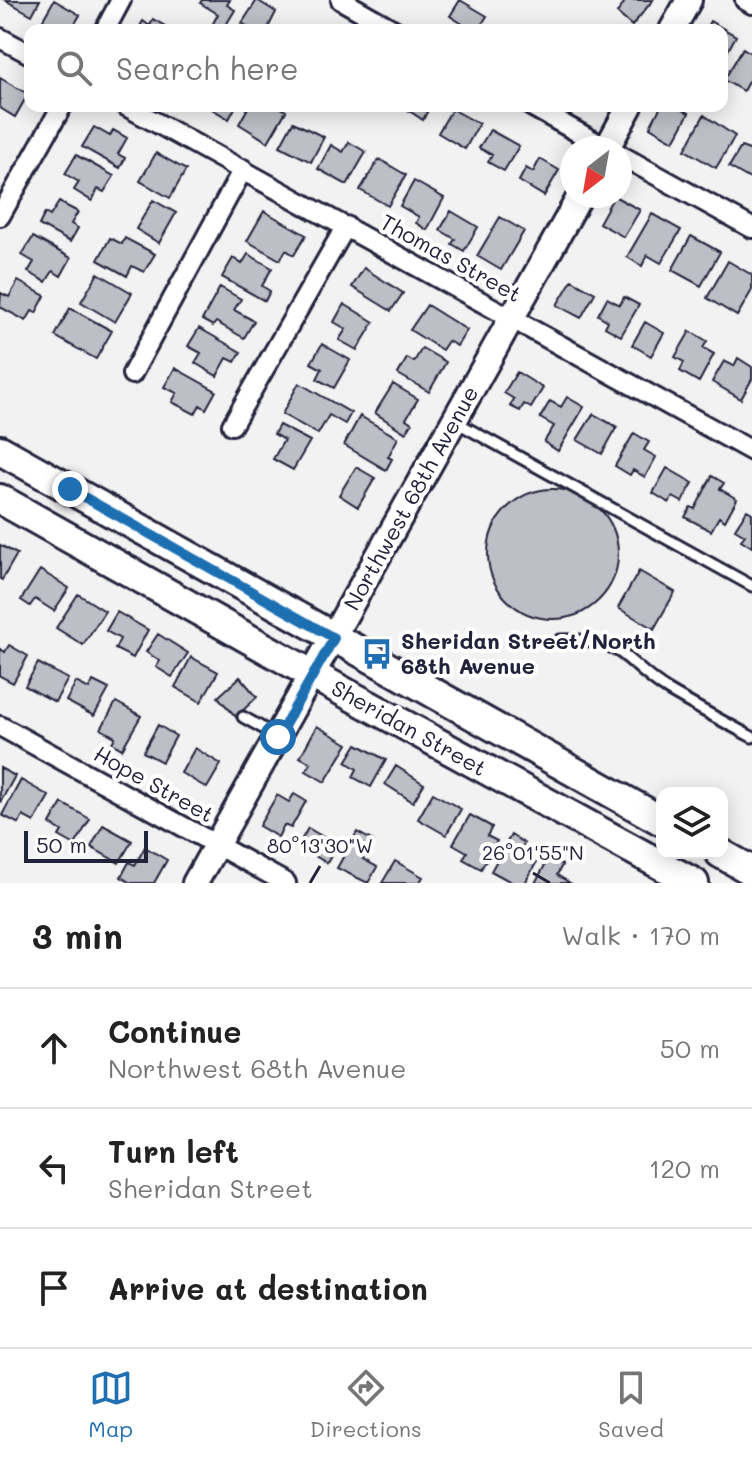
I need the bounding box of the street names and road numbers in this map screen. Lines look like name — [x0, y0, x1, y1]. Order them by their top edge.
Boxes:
street label: Thomas Street — [376, 207, 527, 308]
street label: Northwest 68th Avenue — [337, 380, 484, 615]
street label: Sheridan Street — [327, 673, 492, 782]
street label: Hope Street — [89, 739, 219, 828]

